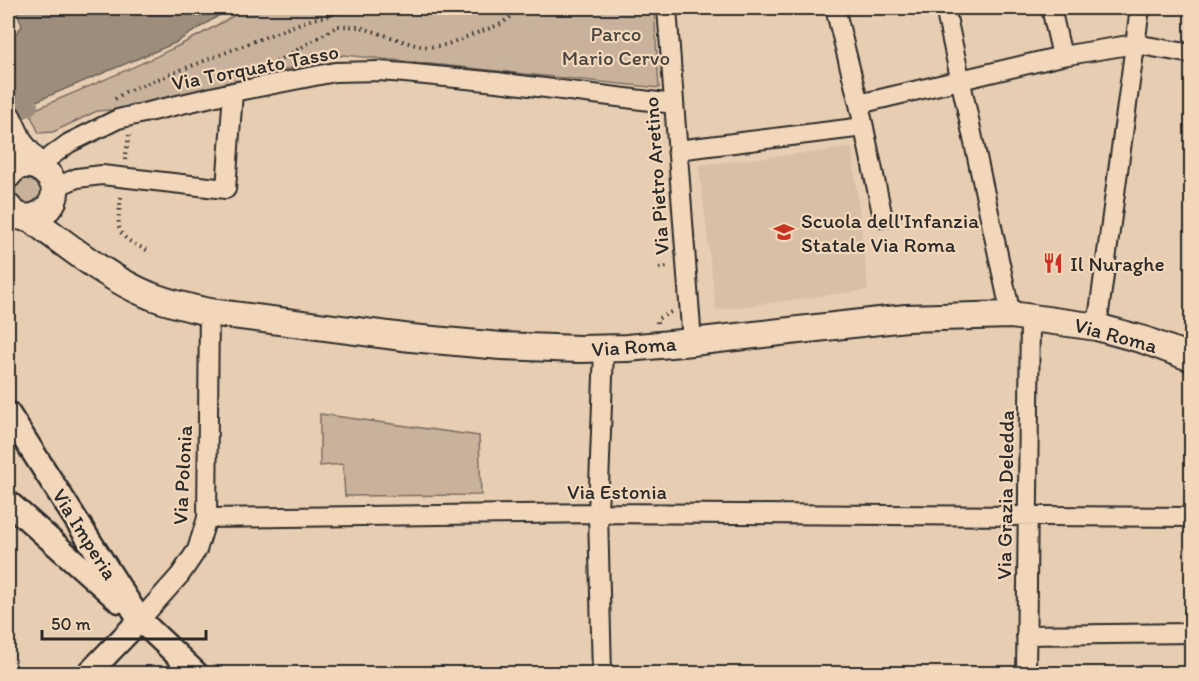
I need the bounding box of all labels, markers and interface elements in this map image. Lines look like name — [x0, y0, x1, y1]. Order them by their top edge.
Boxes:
park label: Parco Mario Cervo — [562, 21, 670, 70]
street label: Via Torquato Tasso — [169, 39, 341, 95]
street label: Via Pietro Aretino — [638, 96, 674, 256]
place label: Scuola dell'Infanzia Statale Via Roma — [801, 208, 979, 257]
school or university icon: Scuola dell'Infanzia Statale Via Roma — [772, 220, 796, 244]
restaurant icon: Il Nuraghe — [1041, 251, 1065, 275]
place label: Il Nuraghe — [1070, 251, 1165, 276]
street label: Via Roma — [1072, 312, 1160, 358]
street label: Via Roma — [591, 331, 677, 361]
street label: Via Grazia Deledda — [991, 410, 1019, 580]
street label: Via Polonia — [167, 425, 197, 525]
street label: Via Estonia — [567, 479, 667, 504]
street label: Via Imperia — [47, 484, 123, 584]
scale bar — [42, 603, 206, 641]
text: 50 m — [51, 613, 91, 635]

